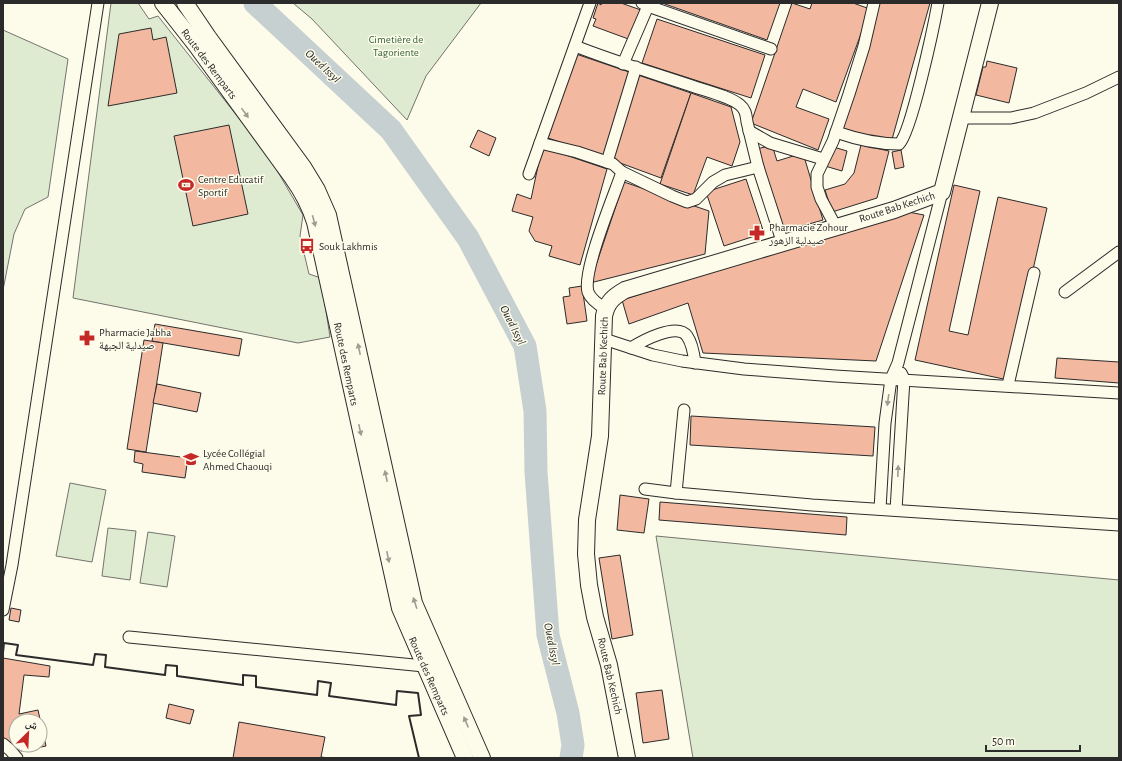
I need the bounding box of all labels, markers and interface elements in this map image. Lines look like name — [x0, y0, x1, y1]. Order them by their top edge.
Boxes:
street label: Route des Remparts — [179, 27, 239, 101]
park label: Cimetière de Tagoriente — [369, 34, 423, 58]
water label: Oued Issyl — [303, 47, 343, 85]
one-way arrow — [241, 107, 249, 118]
place label: Centre Educatif Sportif — [198, 174, 264, 198]
sports icon: Centre Educatif Sportif — [177, 176, 195, 194]
street label: Route Bab Kechich — [858, 190, 936, 224]
one-way arrow — [311, 216, 317, 228]
place label: Pharmacie Zohour صيدلية الزهور — [768, 222, 848, 246]
pharmacy icon: Pharmacie Zohour صيدلية الزهور — [748, 224, 766, 242]
bus stop icon: Souk Lakhmis — [298, 237, 316, 255]
place label: Souk Lakhmis — [319, 241, 378, 252]
water label: Oued Issyl — [498, 303, 528, 347]
street label: Route Bab Kechich — [596, 316, 610, 396]
street label: Route des Remparts — [332, 321, 360, 407]
place label: Pharmacie Jabha صيدلية الجبهة — [99, 327, 171, 351]
pharmacy icon: Pharmacie Jabha صيدلية الجبهة — [78, 329, 96, 347]
one-way arrow — [355, 343, 361, 355]
one-way arrow — [885, 394, 891, 406]
one-way arrow — [358, 424, 364, 437]
place label: Lycée Collégial Ahmed Chaouqi — [203, 448, 272, 472]
school or university icon: Lycée Collégial Ahmed Chaouqi — [182, 450, 200, 468]
one-way arrow — [895, 464, 901, 477]
one-way arrow — [383, 470, 389, 482]
one-way arrow — [386, 551, 392, 564]
one-way arrow — [412, 596, 418, 608]
water label: Oued Issyl — [542, 622, 562, 666]
street label: Route des Remparts — [407, 635, 451, 717]
street label: Route Bab Kechich — [596, 636, 624, 716]
north arrow — [8, 713, 48, 753]
text: ش — [23, 717, 40, 734]
one-way arrow — [463, 717, 469, 728]
scale bar — [986, 727, 1080, 753]
text: 50 m — [992, 735, 1015, 747]

